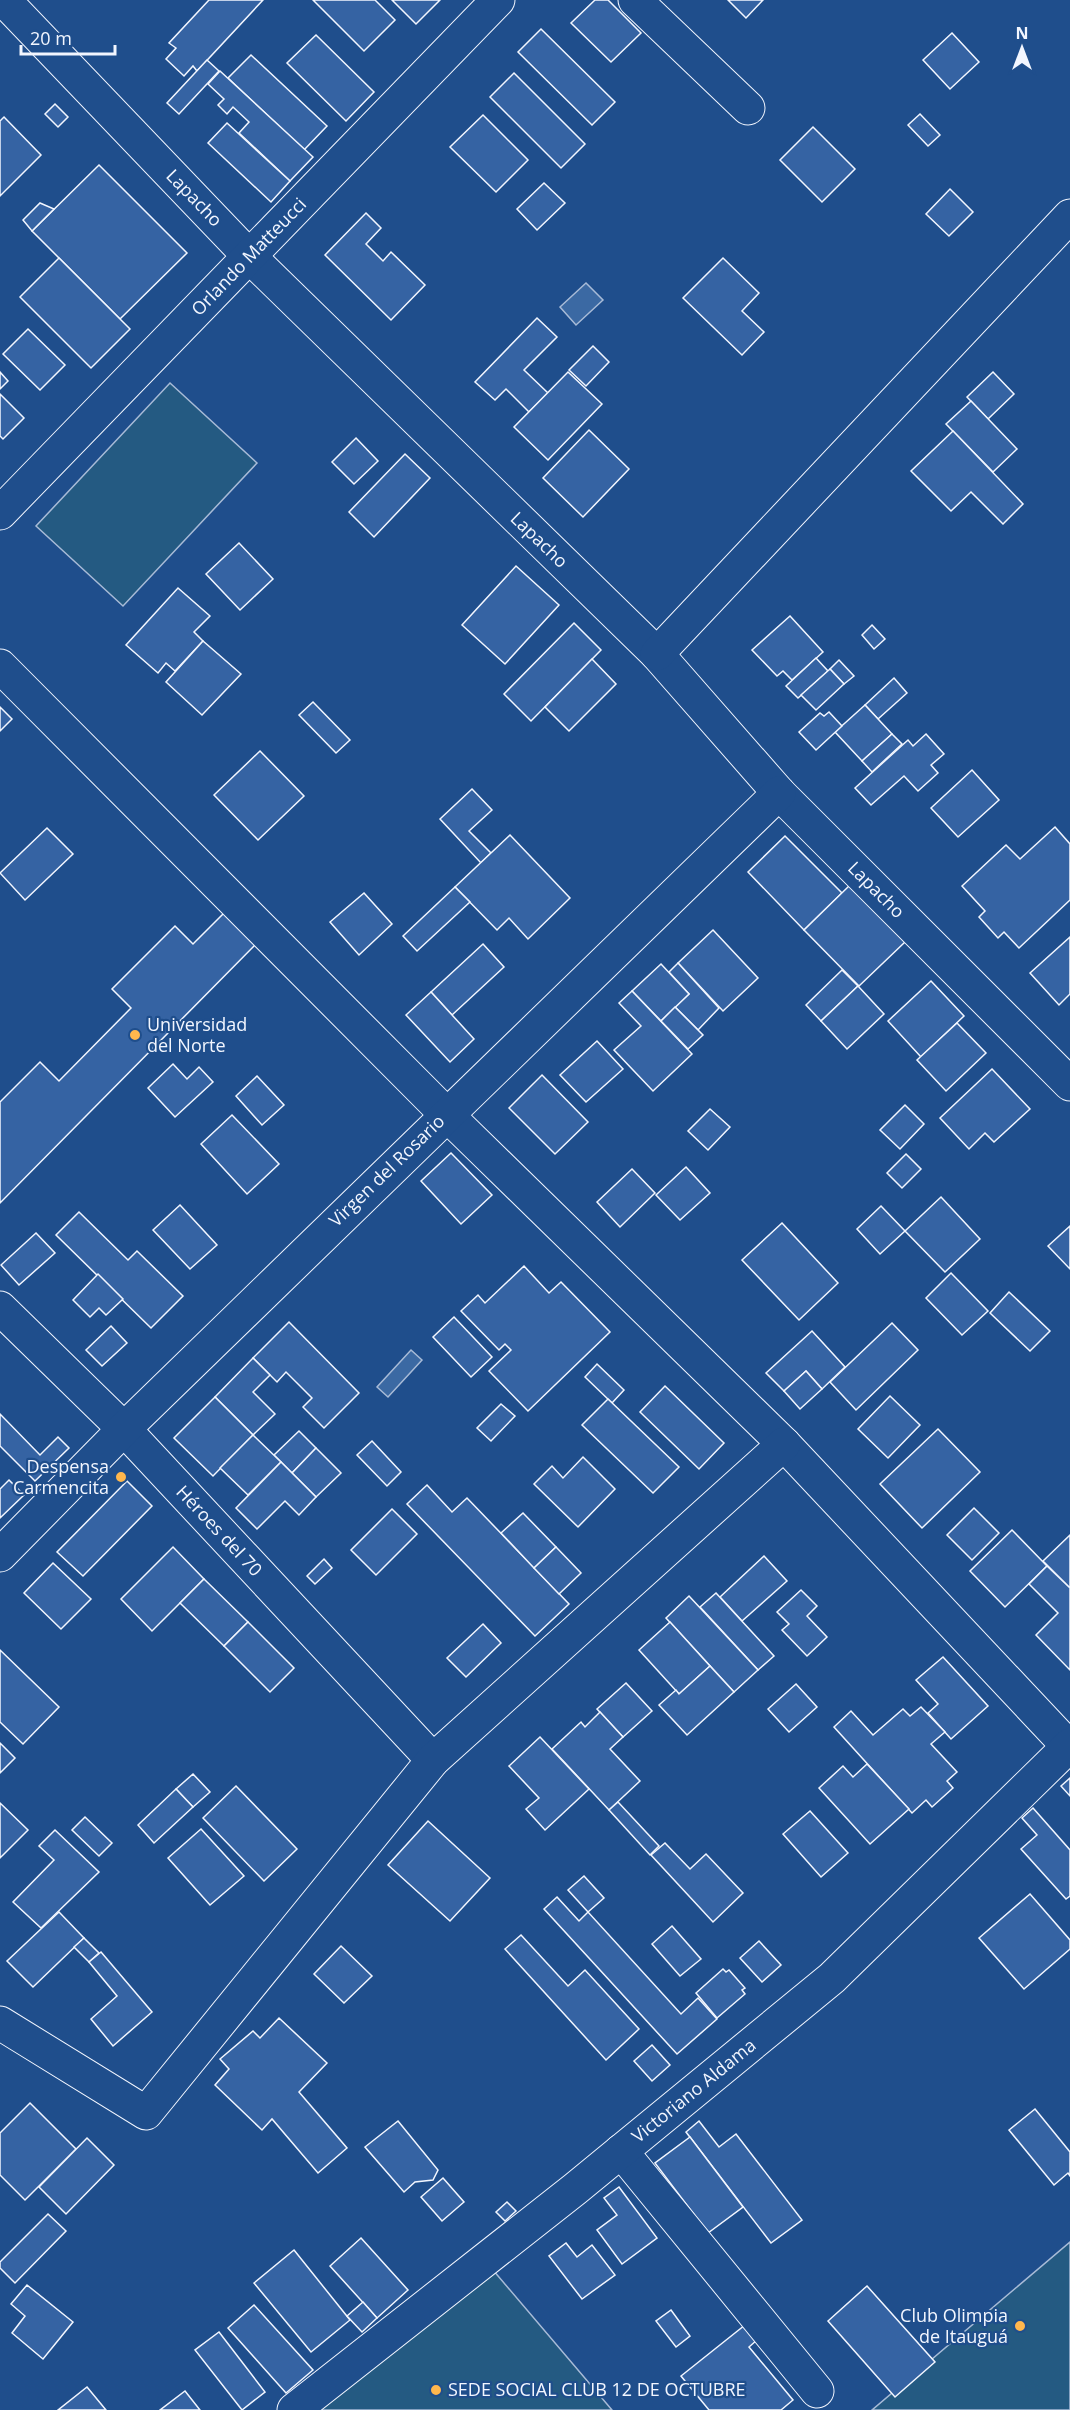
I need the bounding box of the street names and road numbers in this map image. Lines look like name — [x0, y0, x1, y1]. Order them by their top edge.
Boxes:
street label: Lapacho — [161, 163, 228, 231]
street label: Orlando Matteucci — [186, 192, 311, 321]
street label: Lapacho — [506, 506, 574, 573]
street label: Lapacho — [843, 856, 910, 923]
street label: Virgen del Rosario — [323, 1109, 449, 1232]
street label: Héroes del 70 — [171, 1480, 268, 1581]
street label: Victoriano Aldama — [626, 2033, 760, 2148]

